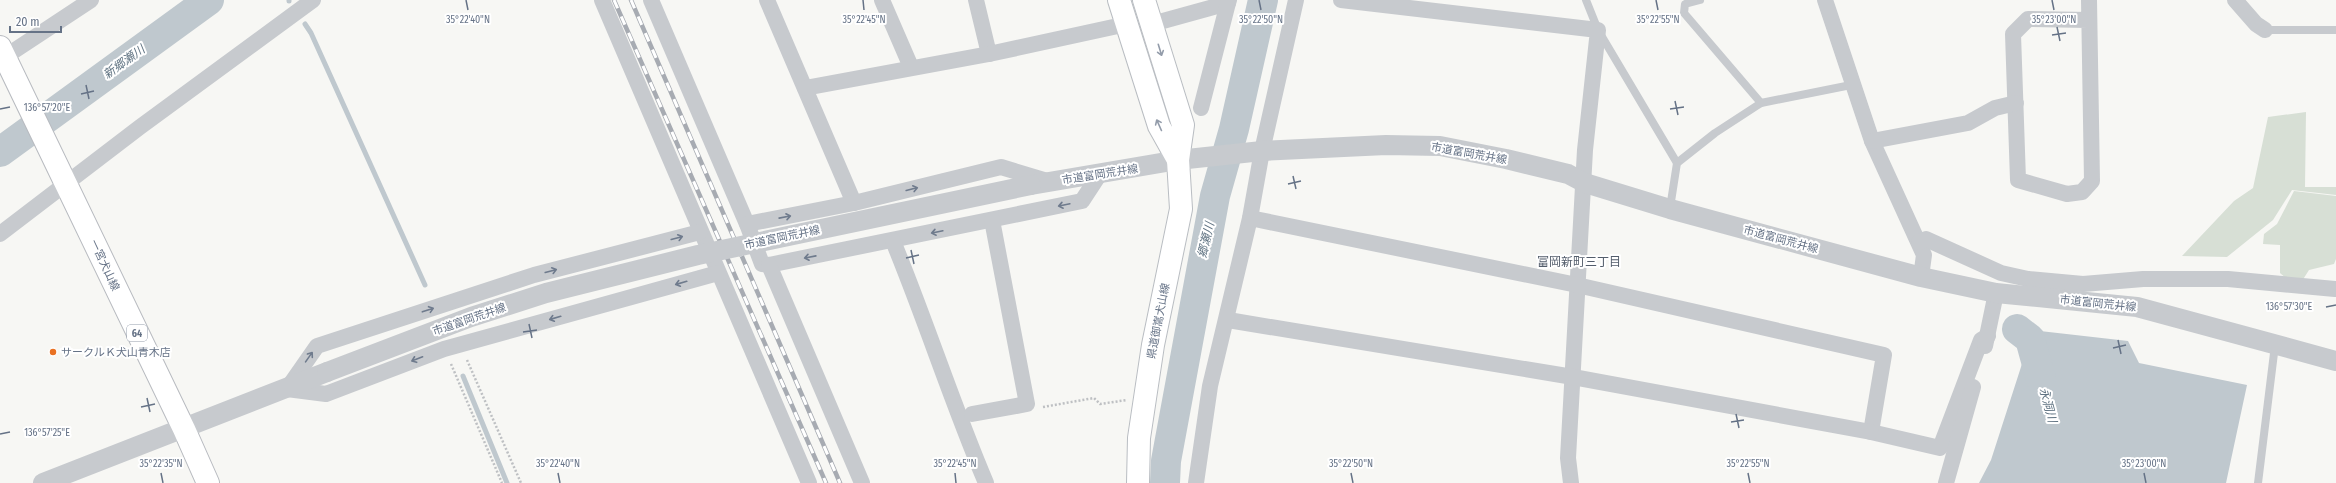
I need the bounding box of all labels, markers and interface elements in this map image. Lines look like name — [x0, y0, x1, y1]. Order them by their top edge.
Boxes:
scale bar — [10, 8, 61, 34]
text: 35°22'40"N — [446, 14, 490, 26]
text: 35°22'45"N — [842, 14, 886, 26]
text: 35°22'50"N — [1239, 14, 1283, 26]
text: 35°22'55"N — [1636, 14, 1680, 26]
text: 35°23'00"N — [2032, 14, 2076, 26]
text: 20 m — [16, 15, 40, 29]
water label: 新郷瀬川 — [100, 41, 149, 82]
one-way arrow — [1157, 44, 1164, 57]
text: 136°57'20"E — [24, 102, 71, 114]
one-way arrow — [1155, 120, 1162, 132]
street label: 市道富岡荒井線 — [1430, 140, 1508, 167]
street label: 市道富岡荒井線 — [1061, 162, 1139, 187]
one-way arrow — [906, 184, 919, 192]
one-way arrow — [1058, 201, 1071, 209]
one-way arrow — [779, 212, 792, 220]
water label: 郷瀬川 — [1195, 219, 1217, 259]
street label: 市道富岡荒井線 — [743, 223, 821, 252]
street label: 市道富岡荒井線 — [1742, 223, 1820, 256]
one-way arrow — [931, 228, 944, 236]
one-way arrow — [670, 234, 683, 241]
street label: 一宮犬山線 — [87, 238, 122, 293]
one-way arrow — [803, 254, 816, 262]
district label: 富岡新町三丁目 — [1537, 255, 1621, 269]
one-way arrow — [545, 266, 558, 274]
one-way arrow — [674, 280, 687, 287]
street label: 県道御嵩犬山線 — [1145, 282, 1172, 360]
street label: 市道富岡荒井線 — [2059, 293, 2137, 314]
street label: 市道富岡荒井線 — [431, 301, 508, 338]
text: 136°57'30"E — [2266, 301, 2313, 313]
one-way arrow — [421, 306, 434, 313]
one-way arrow — [549, 315, 562, 322]
road number: 64 — [127, 325, 147, 341]
place label: サークルＫ犬山青木店 — [61, 346, 171, 359]
marker: サークルＫ犬山青木店 — [48, 347, 58, 357]
one-way arrow — [305, 352, 313, 363]
one-way arrow — [412, 356, 424, 364]
water label: 永洞川 — [2037, 386, 2060, 426]
text: 136°57'25"E — [24, 427, 70, 439]
text: 35°22'35"N — [139, 458, 183, 470]
text: 35°22'40"N — [536, 458, 580, 470]
text: 35°22'45"N — [933, 458, 977, 470]
text: 35°22'50"N — [1329, 458, 1373, 470]
text: 35°22'55"N — [1726, 458, 1770, 470]
text: 35°23'00"N — [2122, 458, 2166, 470]

